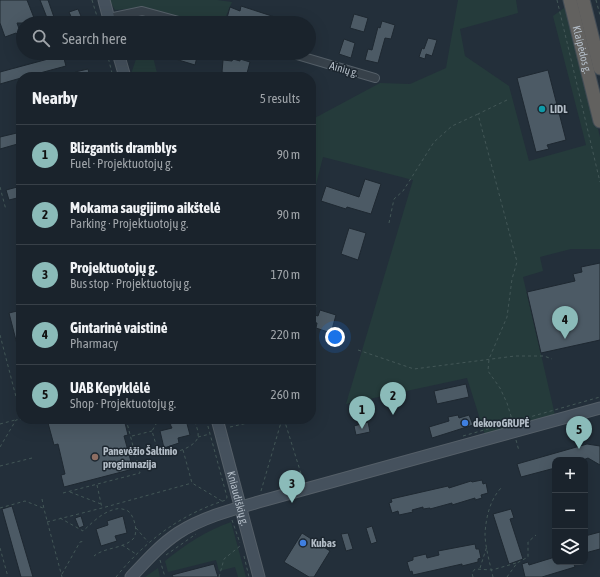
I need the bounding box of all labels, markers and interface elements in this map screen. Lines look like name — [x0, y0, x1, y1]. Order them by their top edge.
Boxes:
search box — [16, 16, 316, 60]
street label: Klaipėdos g. — [571, 24, 594, 75]
icon: search — [30, 27, 52, 49]
text: Search here — [62, 30, 127, 47]
street label: Ainių g. — [328, 59, 360, 79]
text: Nearby — [32, 88, 78, 108]
text: 5 results — [260, 91, 300, 106]
place label: LIDL — [550, 103, 568, 115]
marker: LIDL — [537, 104, 547, 114]
text: Blizgantis dramblys — [70, 139, 177, 156]
text: 1 — [42, 147, 48, 162]
text: 90 m — [277, 147, 300, 162]
text: Fuel · Projektuotojų g. — [70, 156, 173, 171]
text: Mokama saugijimo aikštelė — [70, 199, 221, 216]
text: 2 — [42, 207, 48, 222]
text: 90 m — [277, 207, 300, 222]
text: Parking · Projektuotojų g. — [70, 216, 188, 231]
text: Projektuotojų g. — [70, 259, 157, 276]
text: 3 — [42, 267, 48, 282]
text: 170 m — [271, 267, 300, 282]
text: Bus stop · Projektuotojų g. — [70, 276, 191, 291]
pin: 4 — [552, 306, 578, 339]
text: Gintarinė vaistinė — [70, 319, 168, 336]
text: 4 — [42, 327, 48, 342]
text: 220 m — [271, 327, 300, 342]
your location — [325, 327, 345, 347]
text: Pharmacy — [70, 336, 118, 351]
text: UAB Kepyklėlė — [70, 379, 150, 396]
pin: 2 — [380, 382, 406, 415]
text: 5 — [42, 387, 48, 402]
text: 260 m — [271, 387, 300, 402]
text: Shop · Projektuotojų g. — [70, 396, 176, 411]
pin: 1 — [349, 396, 375, 429]
pin: 5 — [566, 416, 592, 449]
place label: dekoroGRUPĖ — [473, 417, 530, 429]
marker: dekoroGRUPĖ — [460, 418, 470, 428]
place label: Panevėžio Šaltinio progimnazija — [103, 445, 177, 470]
marker: Panevėžio Šaltinio progimnazija — [90, 452, 100, 462]
map controls — [552, 457, 588, 565]
button: + — [552, 457, 588, 493]
street label: Kniaudiškių g. — [225, 470, 251, 527]
pin: 3 — [279, 470, 305, 503]
button: − — [552, 493, 588, 529]
button: layers — [552, 529, 588, 565]
place label: Kubas — [311, 537, 336, 549]
marker: Kubas — [298, 538, 308, 548]

